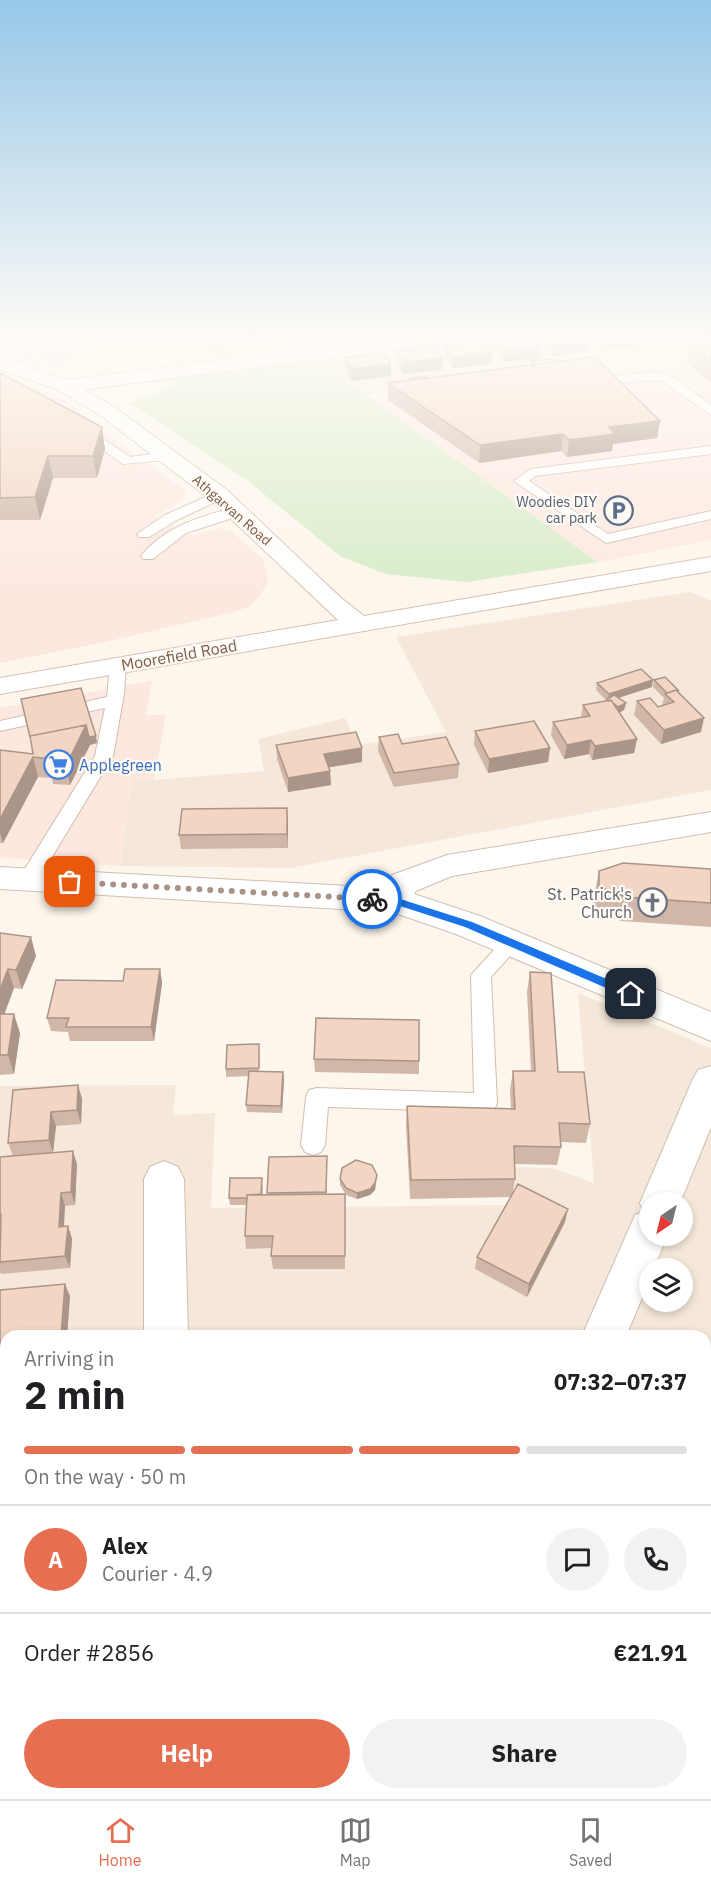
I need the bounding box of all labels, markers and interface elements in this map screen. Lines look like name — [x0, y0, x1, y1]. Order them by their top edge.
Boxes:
street label: Athgarvan Road — [189, 471, 275, 549]
place label: Woodies DIY car park — [516, 493, 598, 527]
parking icon: Woodies DIY car park — [602, 494, 634, 526]
street label: Moorefield Road — [119, 635, 239, 675]
supermarket icon: Applegreen — [42, 749, 74, 781]
place label: Applegreen — [79, 755, 162, 775]
pin — [44, 856, 95, 907]
icon: bag — [53, 865, 86, 898]
courier — [342, 869, 402, 929]
icon: bike — [356, 883, 389, 916]
place label: St. Patrick's Church — [547, 884, 632, 922]
church icon: St. Patrick's Church — [637, 887, 669, 919]
pin — [605, 968, 656, 1019]
icon: home — [614, 977, 647, 1010]
north arrow — [639, 1192, 693, 1246]
map controls — [639, 1192, 693, 1312]
button: layers — [639, 1258, 693, 1312]
text: Arriving in — [24, 1345, 114, 1372]
text: 07:32–07:37 — [554, 1367, 687, 1396]
text: 2 min — [24, 1369, 126, 1420]
text: On the way · 50 m — [24, 1463, 186, 1490]
button: chat — [546, 1528, 609, 1591]
button: phone — [624, 1528, 687, 1591]
text: Alex — [102, 1531, 148, 1560]
text: A — [48, 1545, 63, 1574]
text: Courier · 4.9 — [102, 1560, 213, 1587]
text: Order #2856 — [24, 1638, 154, 1667]
text: €21.91 — [614, 1638, 687, 1667]
button: Help — [24, 1719, 350, 1788]
button: Share — [362, 1719, 687, 1788]
tab: Home — [99, 1814, 142, 1870]
tab: Map — [339, 1814, 372, 1870]
tab: Saved — [569, 1814, 612, 1870]

